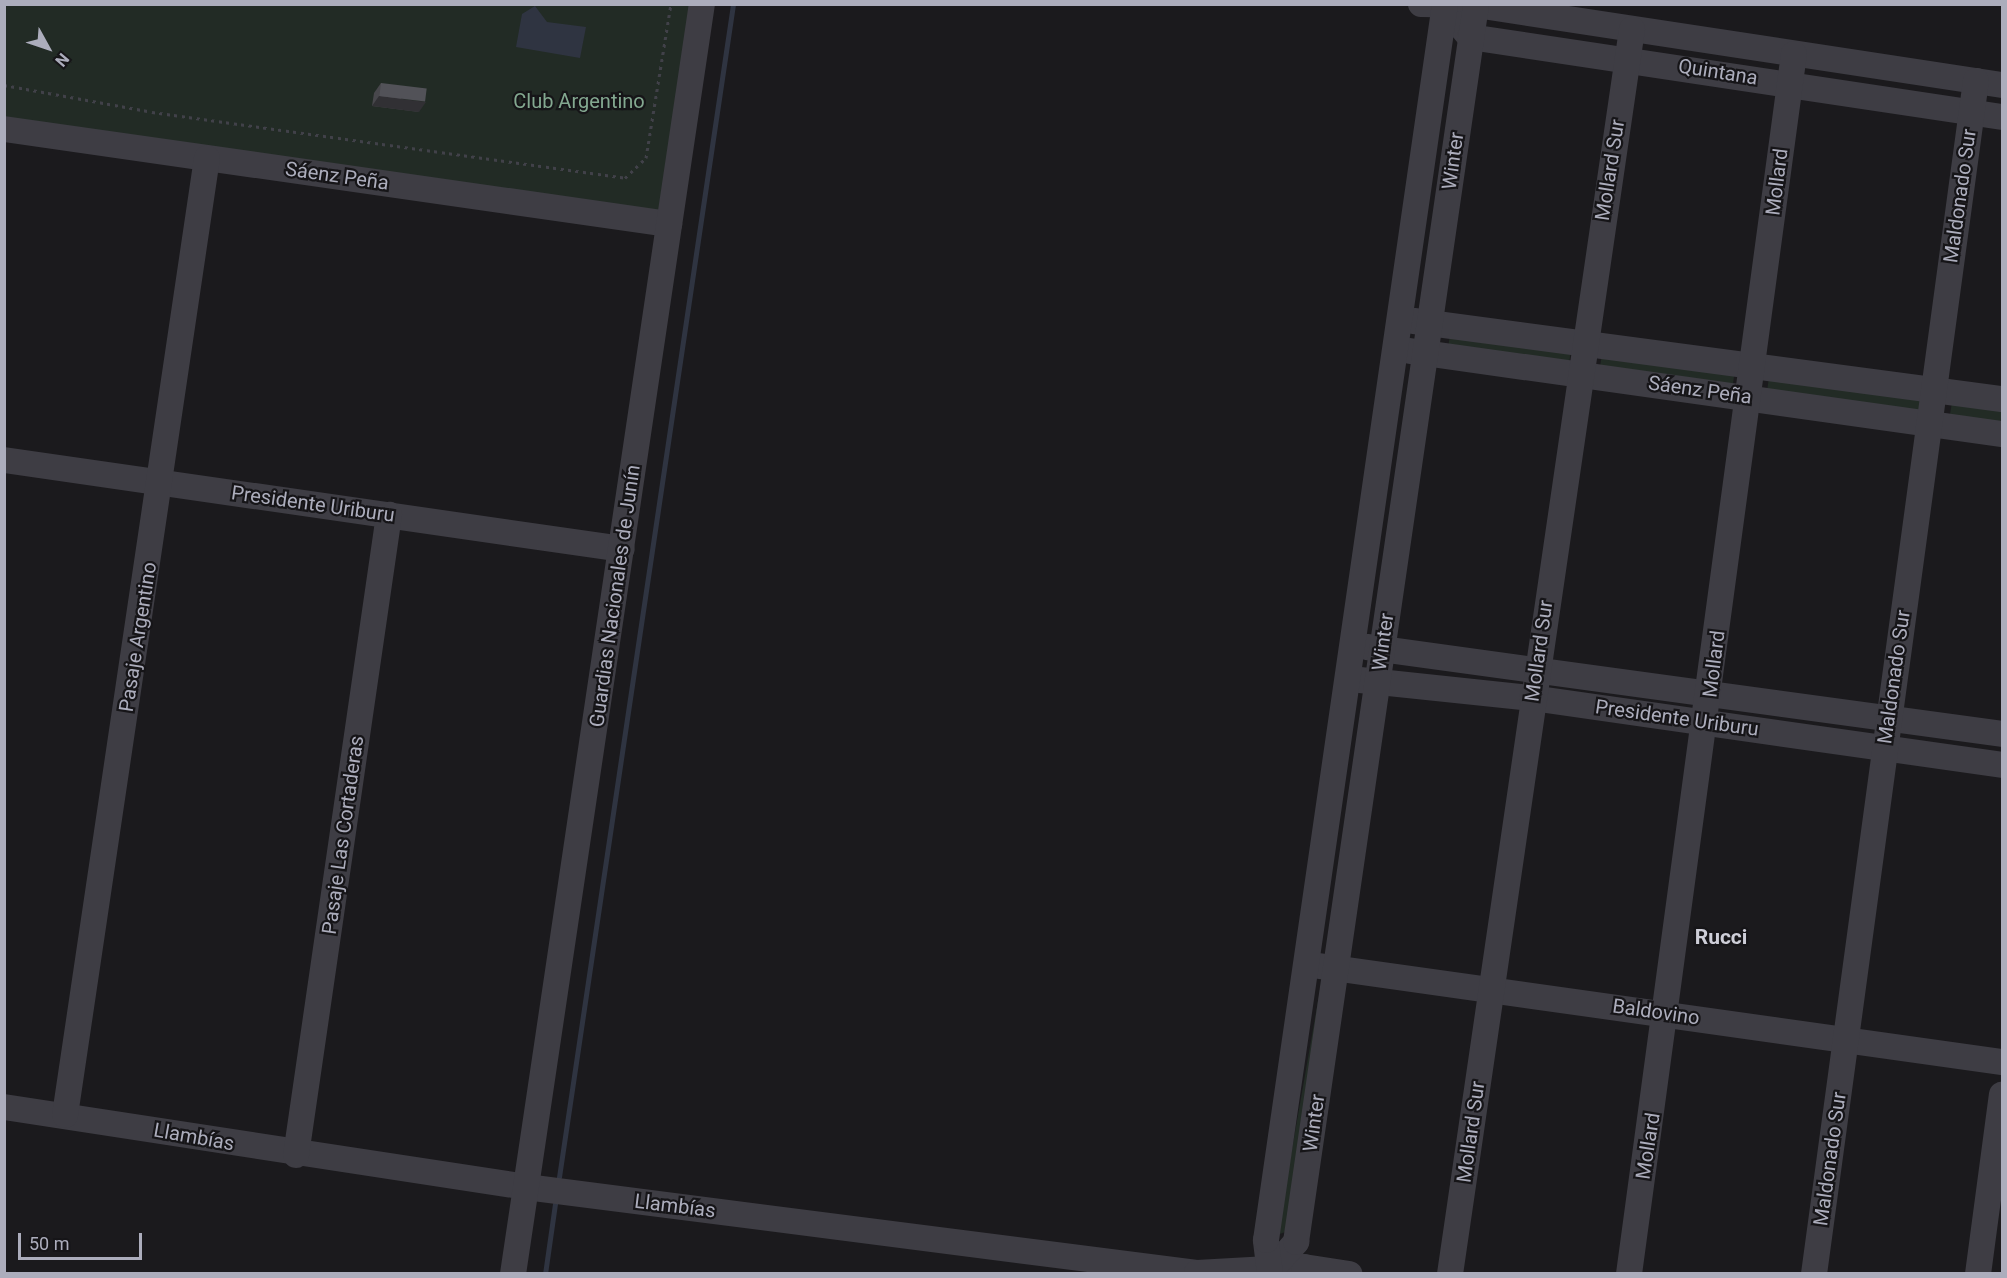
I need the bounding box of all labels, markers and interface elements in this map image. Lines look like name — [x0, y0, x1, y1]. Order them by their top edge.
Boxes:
north arrow — [18, 18, 78, 78]
text: N — [51, 49, 73, 70]
street label: Quintana — [1677, 54, 1759, 90]
park label: Club Argentino — [513, 89, 645, 113]
street label: Mollard Sur — [1590, 118, 1630, 222]
street label: Maldonado Sur — [1939, 127, 1981, 265]
street label: Winter — [1437, 131, 1469, 191]
street label: Mollard — [1761, 147, 1793, 217]
street label: Sáenz Peña — [284, 157, 390, 195]
street label: Sáenz Peña — [1647, 371, 1753, 409]
street label: Guardias Nacionales de Junín — [585, 463, 645, 729]
street label: Presidente Uriburu — [230, 481, 396, 527]
street label: Pasaje Argentino — [114, 560, 162, 714]
street label: Mollard Sur — [1520, 599, 1558, 703]
street label: Maldonado Sur — [1873, 608, 1915, 746]
street label: Winter — [1367, 612, 1399, 672]
street label: Mollard — [1698, 629, 1730, 699]
street label: Presidente Uriburu — [1594, 695, 1760, 741]
street label: Pasaje Las Cortaderas — [317, 734, 369, 936]
district label: Rucci — [1695, 924, 1747, 950]
street label: Baldovino — [1611, 994, 1701, 1030]
street label: Mollard Sur — [1452, 1080, 1490, 1184]
street label: Maldonado Sur — [1809, 1090, 1851, 1228]
street label: Winter — [1298, 1093, 1330, 1153]
street label: Mollard — [1631, 1111, 1665, 1181]
street label: Llambías — [152, 1118, 236, 1156]
street label: Llambías — [633, 1189, 717, 1223]
scale bar — [21, 1221, 146, 1259]
text: 50 m — [29, 1233, 69, 1254]

